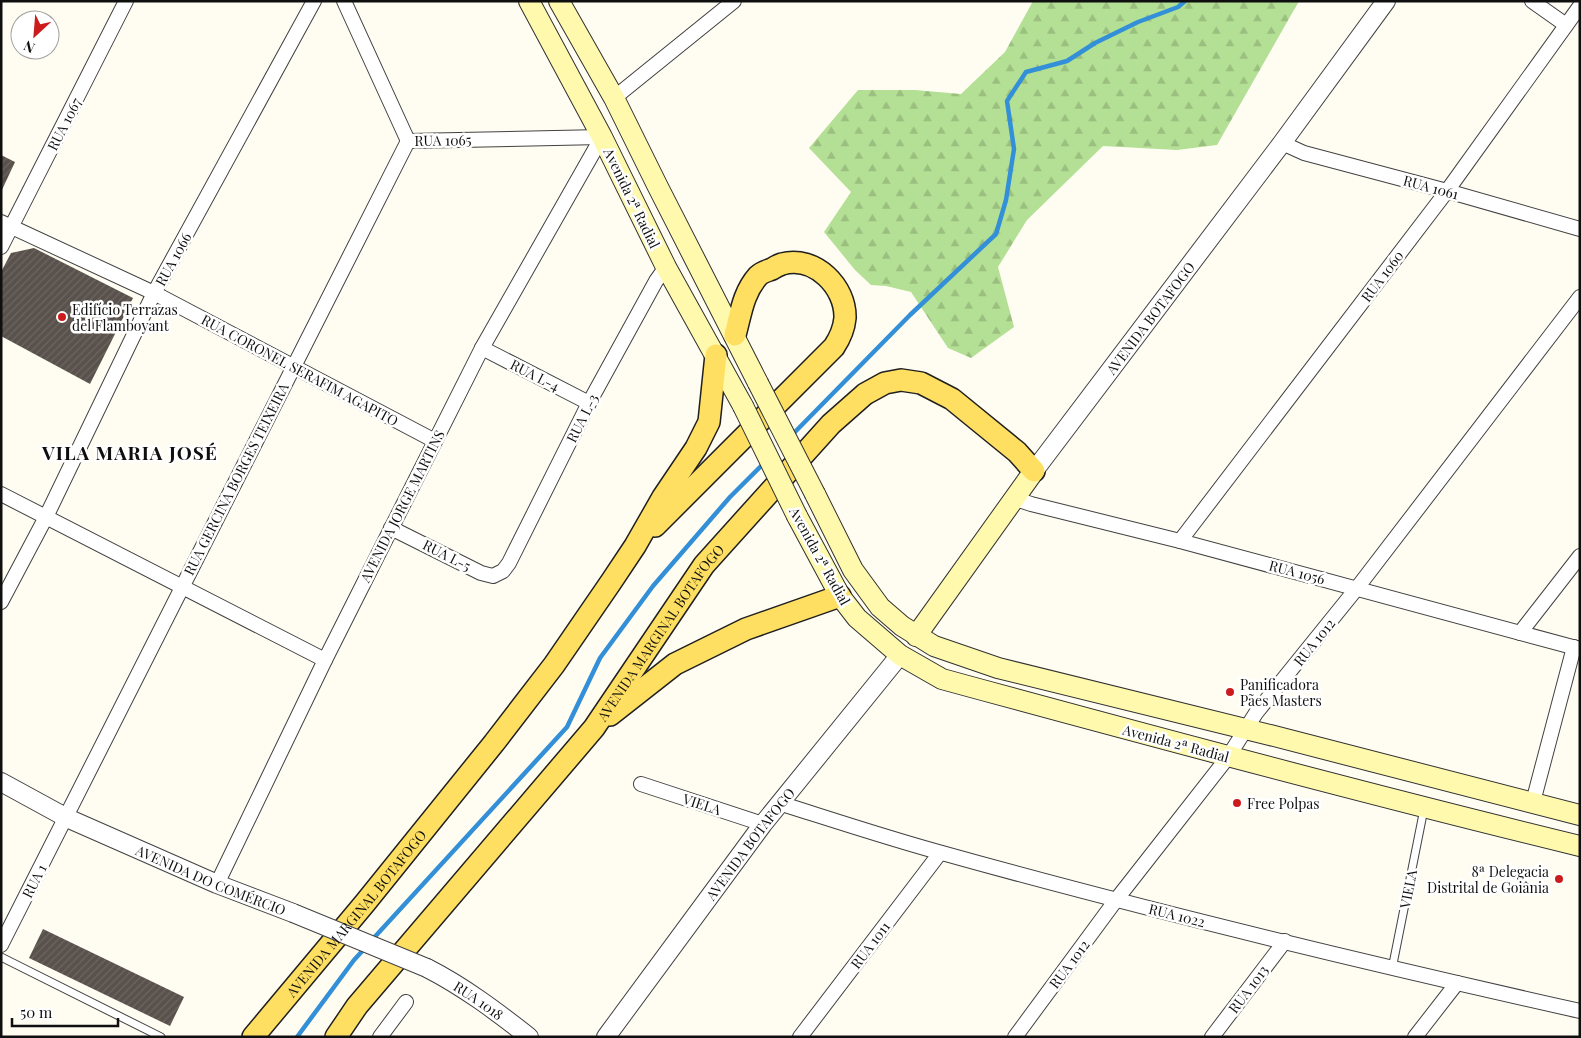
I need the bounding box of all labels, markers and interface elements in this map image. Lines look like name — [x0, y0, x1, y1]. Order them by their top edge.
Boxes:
north arrow — [10, 10, 60, 60]
text: N — [20, 36, 38, 58]
street label: RUA 1067 — [43, 94, 86, 154]
street label: RUA 1065 — [414, 130, 472, 150]
street label: Avenida 2ª Radial — [599, 144, 665, 251]
street label: RUA 1061 — [1401, 171, 1461, 203]
street label: RUA 1066 — [151, 229, 195, 289]
street label: RUA 1060 — [1356, 246, 1408, 306]
street label: AVENIDA BOTAFOGO — [1100, 258, 1199, 379]
place label: Edifício Terrazas del Flamboyant — [72, 300, 178, 335]
street label: RUA CORONEL SERAFIM AGAPITO — [198, 310, 402, 430]
marker: Edifício Terrazas del Flamboyant — [56, 311, 68, 323]
street label: RUA L-4 — [507, 355, 563, 395]
street label: RUA GERCINA BORGES TEIXEIRA — [179, 379, 293, 578]
street label: RUA L-3 — [562, 391, 602, 445]
street label: AVENIDA JORGE MARTINS — [355, 427, 449, 586]
district label: VILA MARIA JOSÉ — [41, 439, 218, 465]
street label: Avenida 2ª Radial — [785, 503, 855, 608]
street label: RUA L-5 — [420, 535, 474, 575]
street label: AVENIDA MARGINAL BOTAFOGO — [592, 540, 728, 725]
street label: RUA 1056 — [1267, 555, 1327, 589]
street label: RUA 1012 — [1289, 614, 1339, 670]
place label: Panificadora Pães Masters — [1240, 675, 1322, 710]
marker: Panificadora Pães Masters — [1224, 686, 1236, 698]
street label: Avenida 2ª Radial — [1120, 719, 1231, 766]
street label: AVENIDA BOTAFOGO — [700, 783, 798, 904]
street label: VIELA — [679, 789, 724, 819]
place label: Free Polpas — [1247, 794, 1320, 813]
marker: Free Polpas — [1231, 797, 1243, 809]
street label: AVENIDA MARGINAL BOTAFOGO — [281, 826, 430, 1001]
street label: AVENIDA DO COMÉRCIO — [132, 840, 289, 919]
street label: RUA 1 — [17, 861, 51, 901]
place label: 8ª Delegacia Distrital de Goiânia — [1427, 862, 1549, 897]
street label: VIELA — [1395, 868, 1421, 911]
marker: 8ª Delegacia Distrital de Goiânia — [1553, 873, 1565, 885]
street label: RUA 1022 — [1147, 899, 1207, 931]
street label: RUA 1011 — [846, 918, 894, 972]
street label: RUA 1012 — [1045, 936, 1094, 992]
street label: RUA 1013 — [1224, 961, 1272, 1017]
street label: RUA 1018 — [450, 976, 508, 1024]
scale bar — [12, 996, 119, 1028]
text: 50 m — [20, 1002, 53, 1022]

